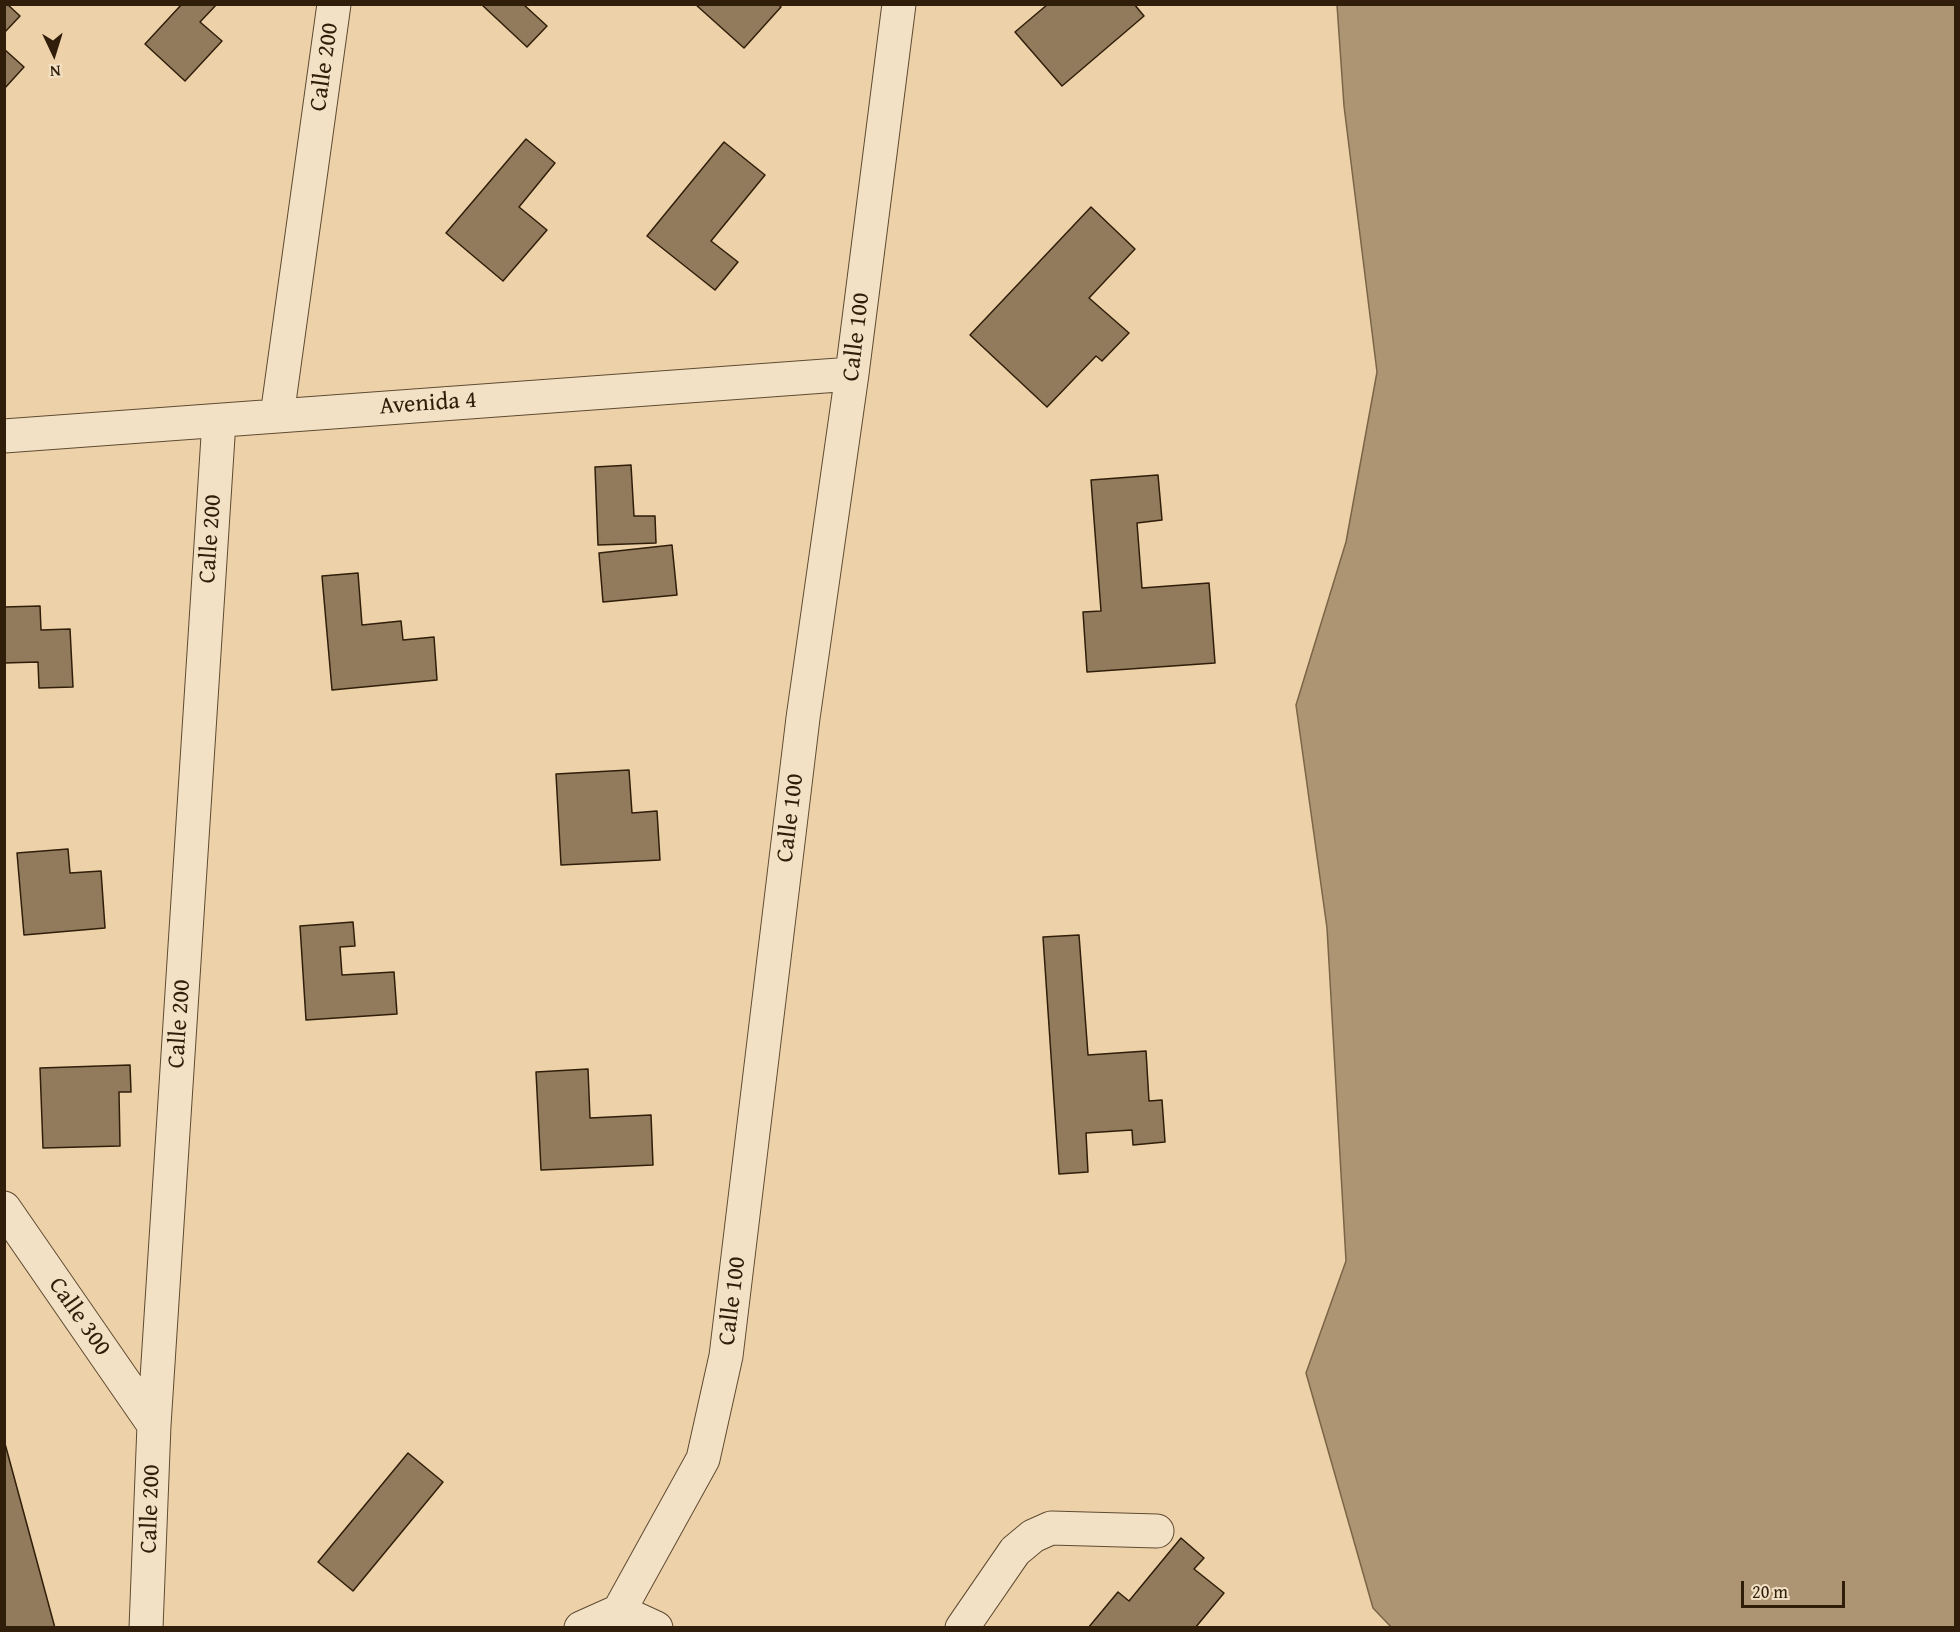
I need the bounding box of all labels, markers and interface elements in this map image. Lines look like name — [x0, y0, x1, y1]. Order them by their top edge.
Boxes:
street label: Calle 200 — [305, 21, 345, 113]
north arrow — [24, 24, 84, 84]
text: N — [49, 60, 61, 84]
street label: Calle 100 — [837, 291, 877, 383]
street label: Avenida 4 — [378, 386, 478, 422]
street label: Calle 200 — [194, 494, 228, 584]
street label: Calle 100 — [771, 772, 811, 864]
street label: Calle 200 — [163, 979, 197, 1069]
street label: Calle 100 — [713, 1255, 753, 1347]
street label: Calle 300 — [42, 1272, 116, 1362]
street label: Calle 200 — [135, 1464, 167, 1554]
scale bar — [1744, 1569, 1848, 1607]
text: 20 m — [1752, 1578, 1788, 1605]

